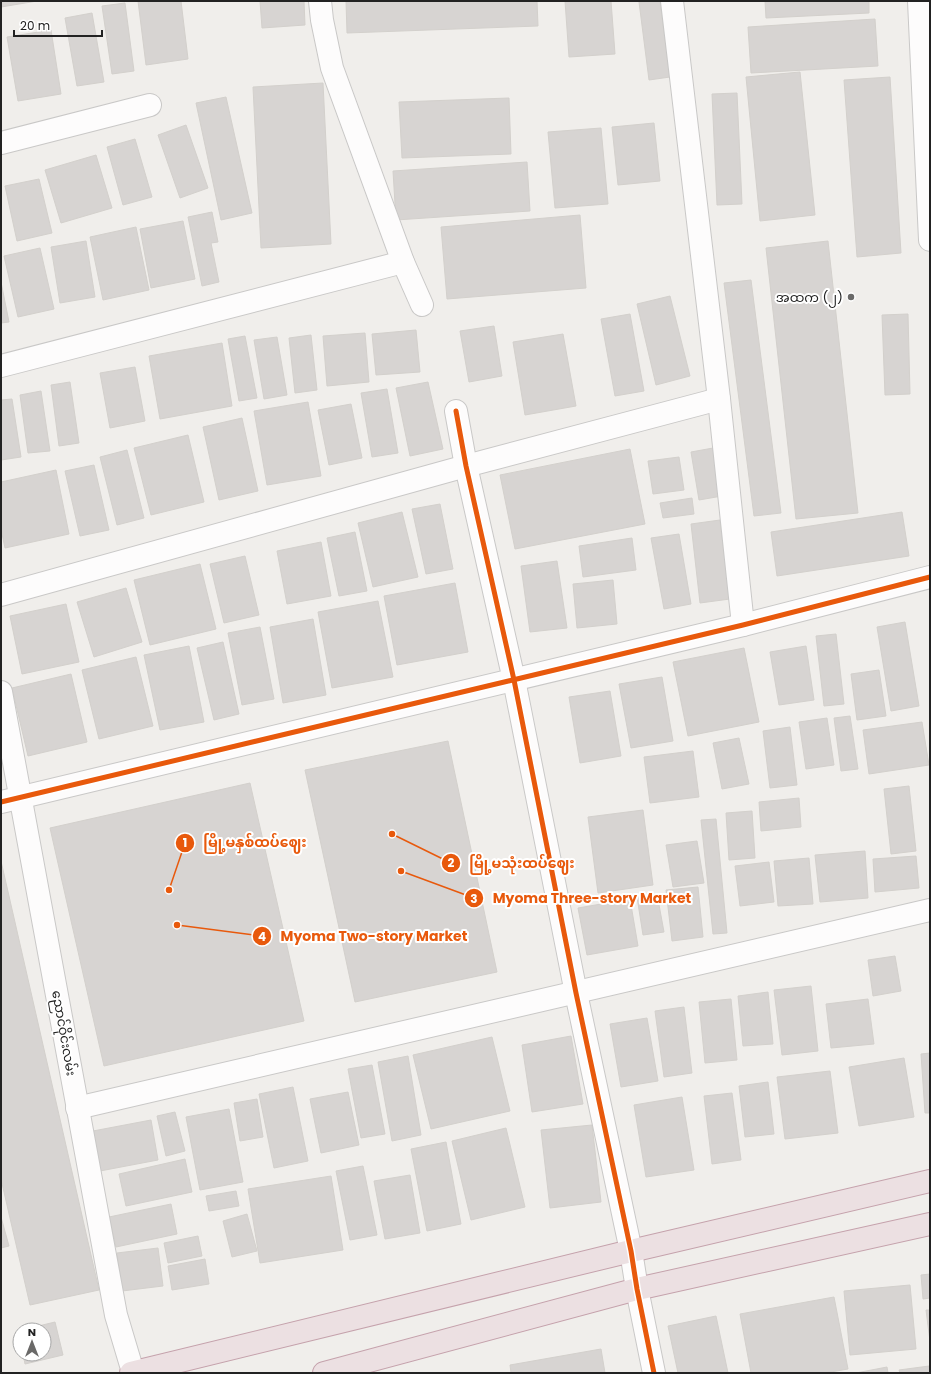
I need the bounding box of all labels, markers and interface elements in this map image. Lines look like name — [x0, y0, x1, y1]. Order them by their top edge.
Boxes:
scale bar — [14, 12, 102, 38]
text: 20 m — [20, 17, 50, 34]
place label: အထက (၂) — [776, 288, 843, 308]
marker: အထက (၂) — [846, 292, 856, 302]
callout: မြို့မနှစ်ထပ်ဈေး — [175, 830, 314, 856]
text: မြို့မနှစ်ထပ်ဈေး — [203, 832, 307, 854]
text: 1 — [183, 834, 187, 851]
callout: မြို့မသုံးထပ်ဈေး — [441, 850, 582, 876]
text: မြို့မသုံးထပ်ဈေး — [469, 853, 575, 875]
text: 2 — [448, 854, 455, 871]
callout: Myoma Three-story Market — [464, 885, 699, 911]
text: Myoma Three-story Market — [493, 888, 692, 908]
text: 3 — [470, 890, 478, 907]
callout: Myoma Two-story Market — [252, 923, 475, 949]
text: Myoma Two-story Market — [281, 926, 468, 946]
text: 4 — [258, 928, 266, 945]
street label: ညောင်ဝိုင်းလမ်း — [46, 989, 81, 1077]
north arrow — [12, 1322, 52, 1362]
text: N — [28, 1324, 36, 1340]

